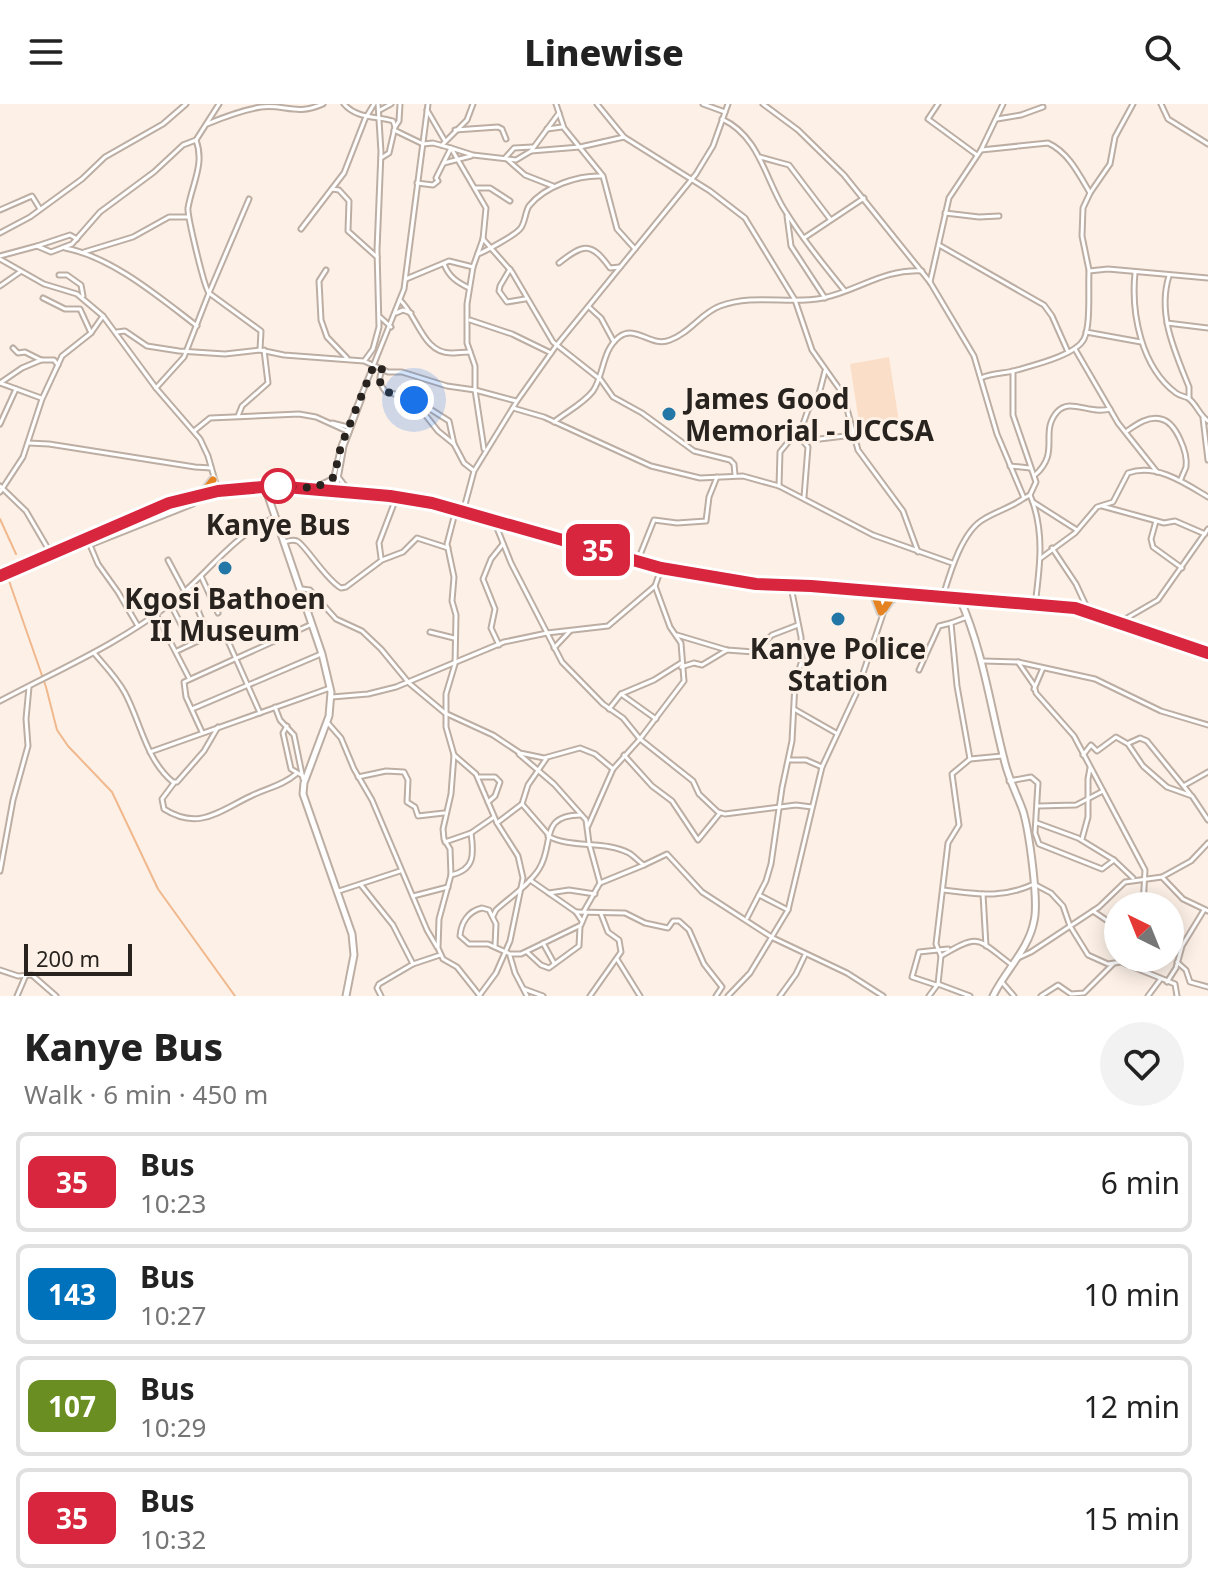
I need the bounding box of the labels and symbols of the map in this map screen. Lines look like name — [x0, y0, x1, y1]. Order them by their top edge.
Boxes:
place label: James Good Memorial - UCCSA — [682, 379, 934, 449]
your location — [394, 380, 434, 420]
marker: James Good Memorial - UCCSA — [660, 405, 678, 423]
marker: Kanye Bus — [261, 469, 295, 503]
place label: Kanye Bus — [206, 505, 350, 543]
line badge: 35 — [562, 524, 634, 576]
marker: Kgosi Bathoen II Museum — [216, 559, 234, 577]
place label: Kgosi Bathoen II Museum — [124, 579, 326, 649]
marker: Kanye Police Station — [829, 610, 847, 628]
place label: Kanye Police Station — [750, 629, 926, 699]
north arrow — [1104, 892, 1184, 972]
scale bar — [24, 940, 132, 976]

